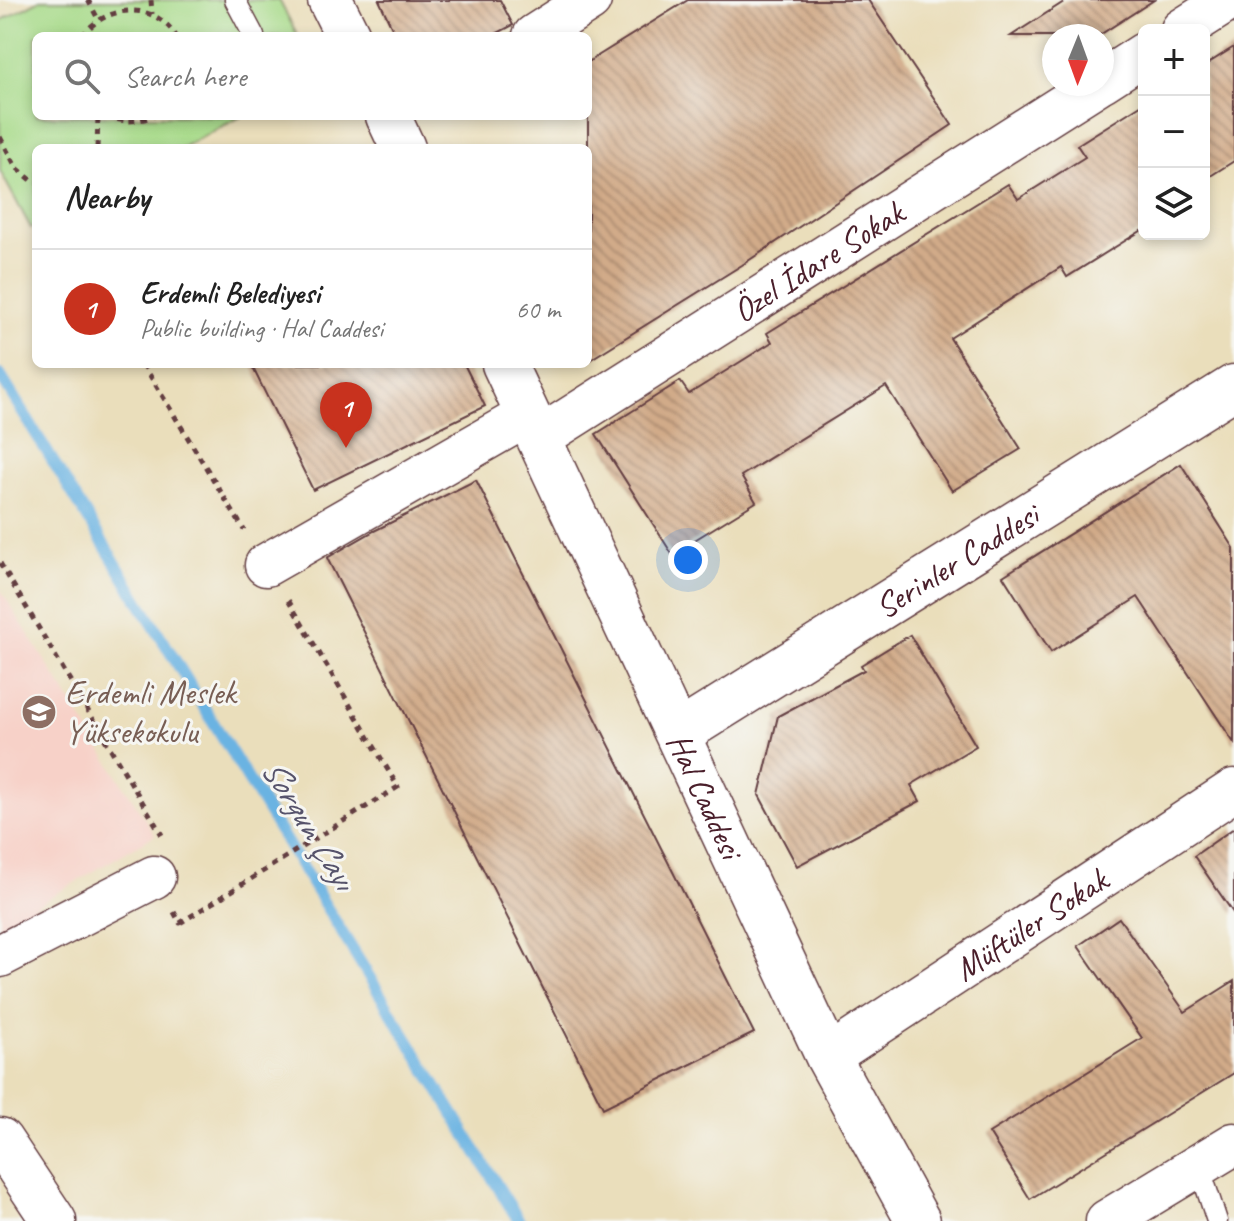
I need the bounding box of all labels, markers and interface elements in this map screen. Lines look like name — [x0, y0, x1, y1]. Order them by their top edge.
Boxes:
north arrow — [1042, 24, 1114, 96]
map controls — [1138, 24, 1210, 240]
button: + — [1138, 24, 1210, 96]
search box — [32, 32, 592, 120]
icon: search — [60, 54, 104, 98]
text: Search here — [124, 57, 246, 95]
button: − — [1138, 96, 1210, 168]
button: layers — [1138, 168, 1210, 240]
text: Nearby — [64, 175, 150, 218]
street label: Özel İdare Sokak — [724, 190, 914, 332]
text: Erdemli Belediyesi — [140, 274, 320, 312]
text: 1 — [84, 293, 96, 326]
text: 60 m — [516, 293, 560, 326]
text: Public building · Hal Caddesi — [140, 312, 383, 345]
pin: 1 — [320, 382, 372, 448]
street label: Serinler Caddesi — [867, 491, 1050, 628]
your location — [668, 540, 708, 580]
place label: Erdemli Meslek Yüksekokulu — [65, 671, 238, 753]
school or university icon: Erdemli Meslek Yüksekokulu — [20, 693, 58, 731]
street label: Hal Caddesi — [657, 726, 755, 868]
water label: Sorgun Çayı — [251, 750, 369, 901]
street label: Müftüler Sokak — [946, 857, 1117, 990]

